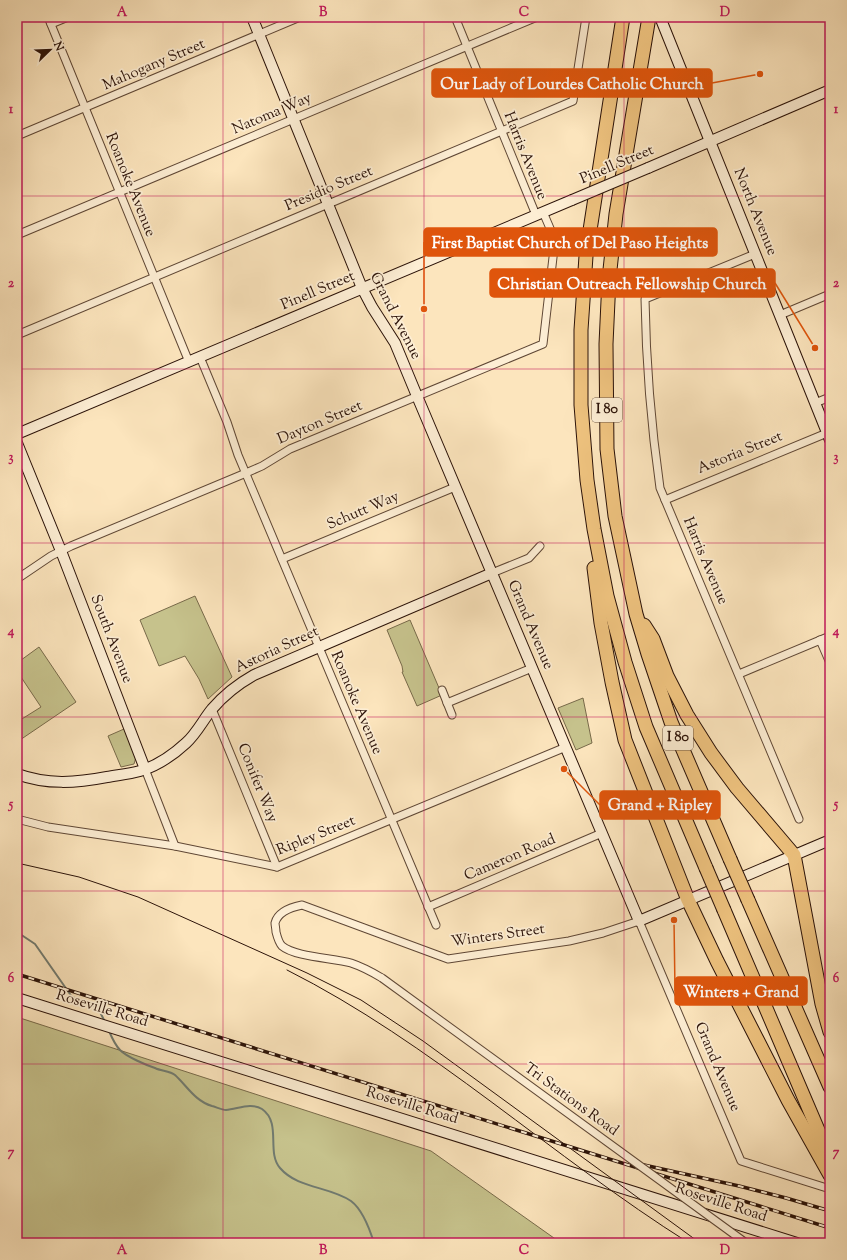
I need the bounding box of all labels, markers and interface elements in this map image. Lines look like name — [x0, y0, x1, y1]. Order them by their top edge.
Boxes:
text: A — [117, 4, 128, 22]
text: B — [319, 4, 328, 22]
text: C — [519, 4, 529, 22]
text: D — [720, 4, 730, 22]
north arrow — [30, 30, 70, 70]
street label: Mahogany Street — [99, 34, 209, 96]
text: N — [49, 38, 67, 54]
callout: Our Lady of Lourdes Catholic Church — [432, 69, 712, 97]
text: Our Lady of Lourdes Catholic Church — [440, 74, 704, 97]
street label: Natoma Way — [229, 88, 315, 140]
text: 1 — [9, 101, 14, 119]
text: 1 — [834, 101, 839, 119]
street label: Harris Avenue — [498, 109, 552, 203]
street label: Roanoke Avenue — [100, 130, 160, 240]
street label: Pinell Street — [577, 140, 657, 190]
street label: Presidio Street — [282, 161, 376, 217]
street label: North Avenue — [728, 165, 782, 259]
callout: First Baptist Church of Del Paso Heights — [424, 228, 717, 256]
text: First Baptist Church of Del Paso Heights — [432, 233, 708, 256]
street label: Pinell Street — [278, 266, 358, 316]
street label: Grand Avenue — [364, 269, 426, 363]
callout: Christian Outreach Fellowship Church — [490, 269, 775, 297]
text: Christian Outreach Fellowship Church — [497, 274, 767, 297]
text: 2 — [8, 275, 15, 293]
text: 2 — [833, 275, 840, 293]
street label: Dayton Street — [274, 396, 366, 450]
road number: I 80 — [592, 398, 622, 422]
street label: Astoria Street — [694, 426, 786, 480]
text: 3 — [8, 449, 14, 467]
text: 3 — [833, 449, 839, 467]
street label: Schutt Way — [324, 486, 403, 536]
street label: Harris Avenue — [677, 514, 733, 608]
street label: Grand Avenue — [502, 577, 558, 673]
street label: South Avenue — [85, 592, 137, 686]
street label: Astoria Street — [232, 621, 322, 679]
text: 4 — [7, 623, 15, 641]
text: 4 — [832, 623, 840, 641]
street label: Roanoke Avenue — [325, 648, 387, 758]
road number: I 80 — [663, 726, 693, 750]
street label: Conifer Way — [232, 740, 283, 826]
callout: Grand + Ripley — [600, 791, 720, 819]
text: Grand + Ripley — [608, 795, 712, 818]
text: 5 — [8, 796, 14, 814]
text: 5 — [833, 796, 839, 814]
street label: Ripley Street — [273, 811, 359, 861]
street label: Cameron Road — [461, 829, 560, 887]
street label: Winters Street — [450, 919, 546, 953]
text: 6 — [8, 970, 15, 988]
text: 6 — [833, 970, 840, 988]
callout: Winters + Grand — [675, 977, 807, 1005]
text: Winters + Grand — [683, 982, 800, 1005]
street label: Roseville Road — [53, 985, 151, 1033]
street label: Grand Avenue — [689, 1019, 745, 1115]
street label: Tri Stations Road — [519, 1058, 623, 1142]
street label: Roseville Road — [363, 1082, 461, 1130]
text: 7 — [8, 1144, 15, 1162]
text: 7 — [833, 1144, 840, 1162]
street label: Roseville Road — [672, 1178, 770, 1228]
text: A — [117, 1242, 128, 1260]
text: B — [319, 1242, 328, 1260]
text: C — [519, 1242, 529, 1260]
text: D — [720, 1242, 730, 1260]

